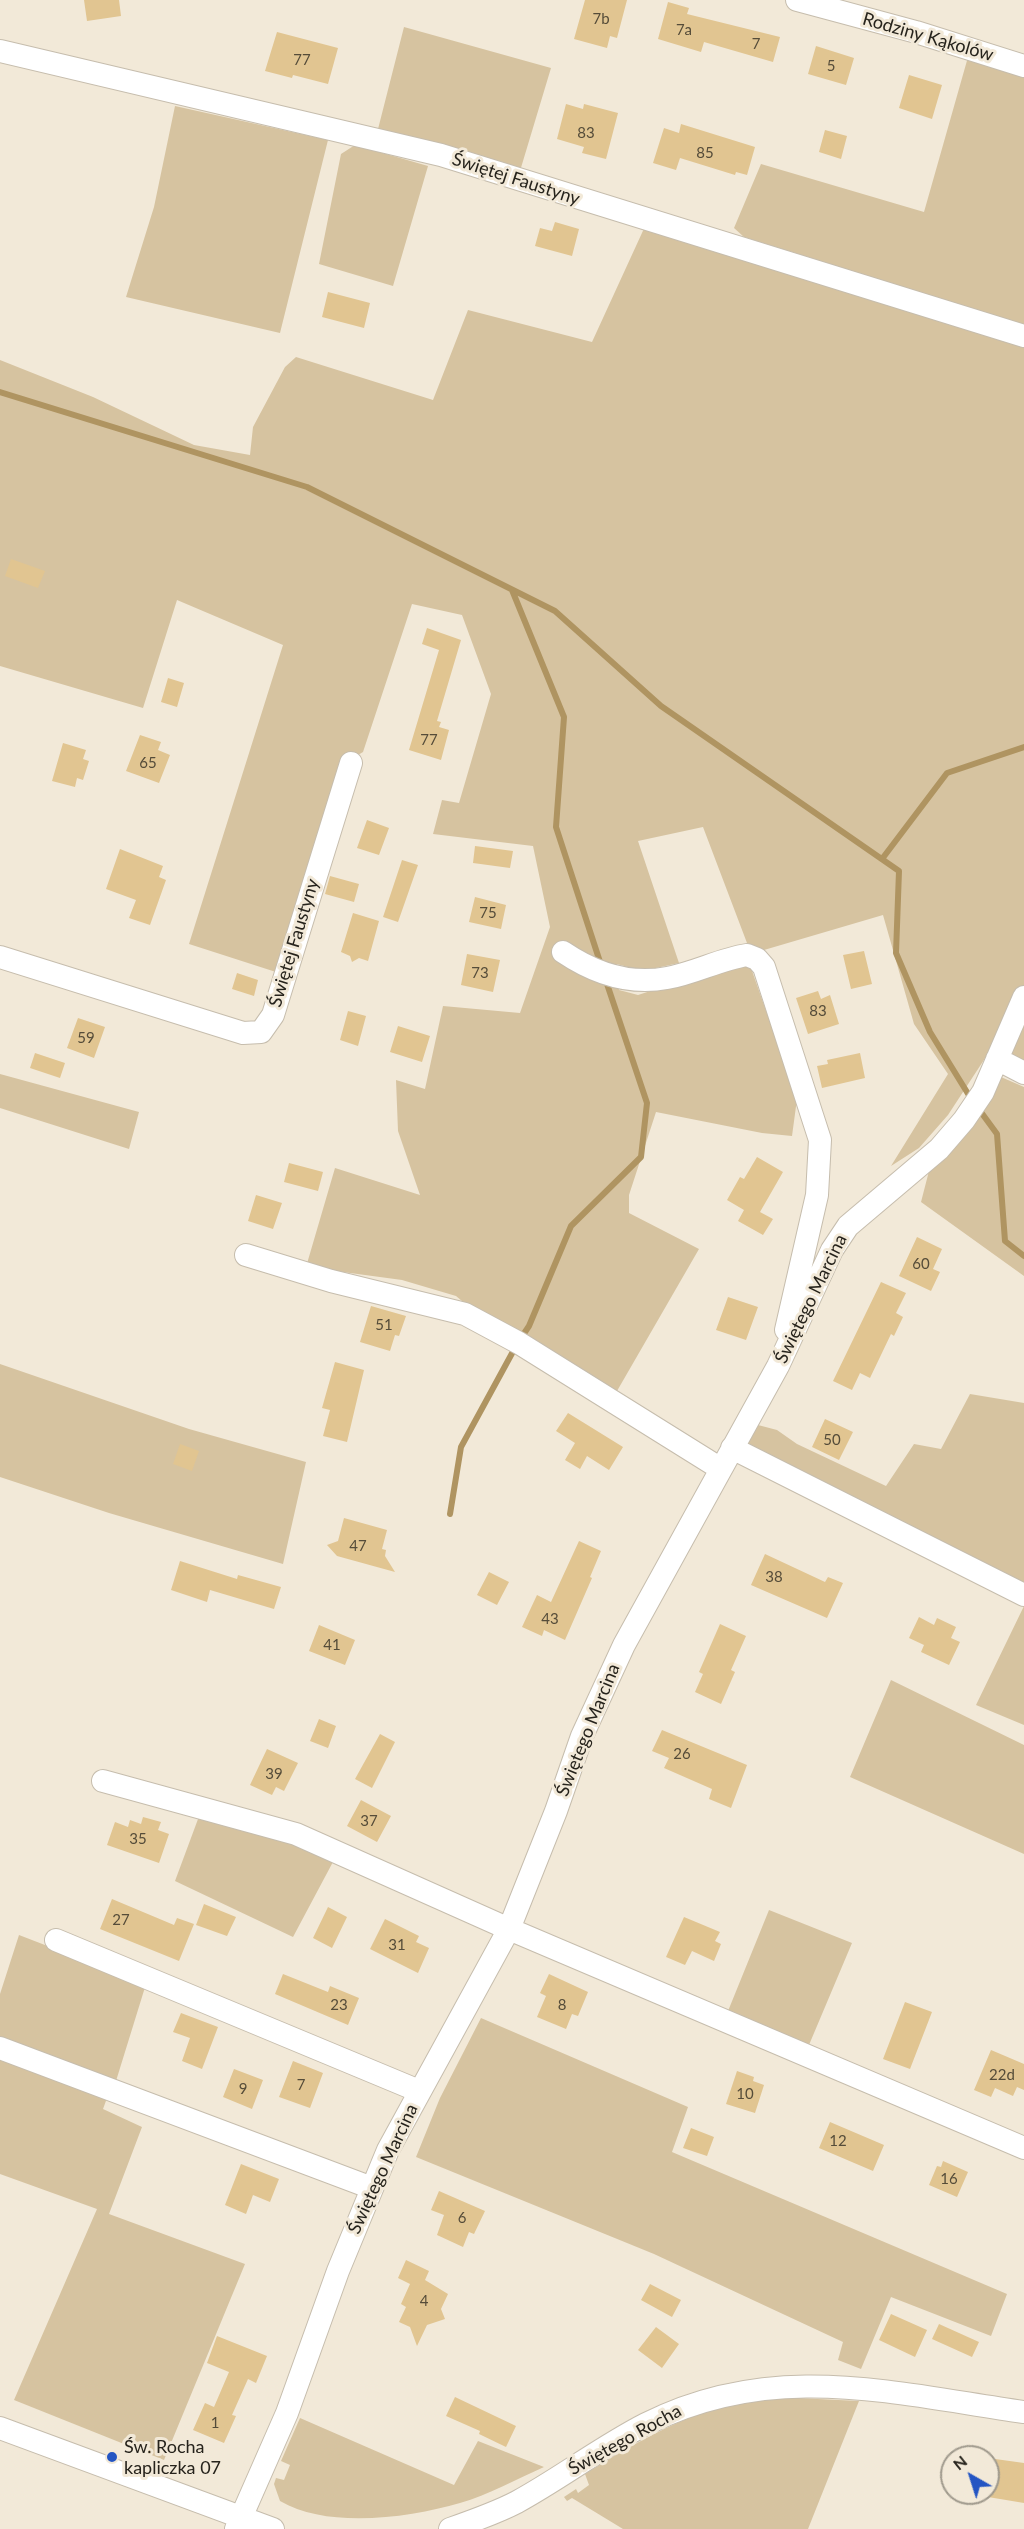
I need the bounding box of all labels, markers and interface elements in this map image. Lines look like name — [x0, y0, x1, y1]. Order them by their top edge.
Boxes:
street label: Rodziny Kąkolów — [860, 8, 996, 66]
house number: 7b — [592, 10, 610, 28]
house number: 7a — [676, 21, 692, 39]
house number: 7 — [752, 35, 760, 53]
house number: 77 — [293, 51, 311, 69]
house number: 5 — [827, 57, 835, 75]
house number: 83 — [577, 124, 595, 142]
house number: 85 — [696, 144, 714, 162]
street label: Świętej Faustyny — [450, 148, 582, 210]
house number: 77 — [420, 731, 438, 749]
house number: 65 — [139, 754, 157, 772]
street label: Świętej Faustyny — [264, 876, 324, 1010]
house number: 75 — [479, 904, 497, 922]
house number: 73 — [471, 964, 489, 982]
house number: 83 — [809, 1002, 827, 1020]
house number: 59 — [77, 1029, 95, 1047]
street label: Świętego Marcina — [770, 1231, 852, 1367]
house number: 60 — [912, 1255, 930, 1273]
house number: 51 — [375, 1316, 393, 1334]
house number: 50 — [823, 1431, 841, 1449]
house number: 47 — [349, 1537, 367, 1555]
house number: 38 — [765, 1568, 783, 1586]
house number: 43 — [541, 1610, 559, 1628]
house number: 41 — [323, 1636, 341, 1654]
street label: Świętego Marcina — [552, 1661, 624, 1799]
house number: 26 — [673, 1745, 691, 1763]
house number: 39 — [265, 1765, 283, 1783]
house number: 37 — [360, 1812, 378, 1830]
house number: 35 — [129, 1830, 147, 1848]
house number: 27 — [112, 1911, 130, 1929]
house number: 31 — [388, 1936, 406, 1954]
house number: 23 — [330, 1996, 348, 2014]
house number: 8 — [558, 1996, 566, 2014]
house number: 22d — [989, 2066, 1015, 2084]
house number: 7 — [297, 2076, 305, 2094]
house number: 9 — [239, 2080, 247, 2098]
house number: 10 — [736, 2085, 754, 2103]
street label: Świętego Marcina — [343, 2101, 423, 2237]
house number: 12 — [829, 2132, 847, 2150]
house number: 16 — [940, 2170, 958, 2188]
house number: 6 — [458, 2209, 466, 2227]
house number: 4 — [420, 2292, 428, 2310]
street label: Świętego Rocha — [565, 2400, 685, 2480]
house number: 1 — [211, 2414, 219, 2432]
place label: Św. Rocha kapliczka 07 — [124, 2436, 221, 2478]
north arrow — [940, 2445, 1000, 2505]
marker: Św. Rocha kapliczka 07 — [105, 2450, 119, 2464]
text: N — [949, 2451, 970, 2473]

